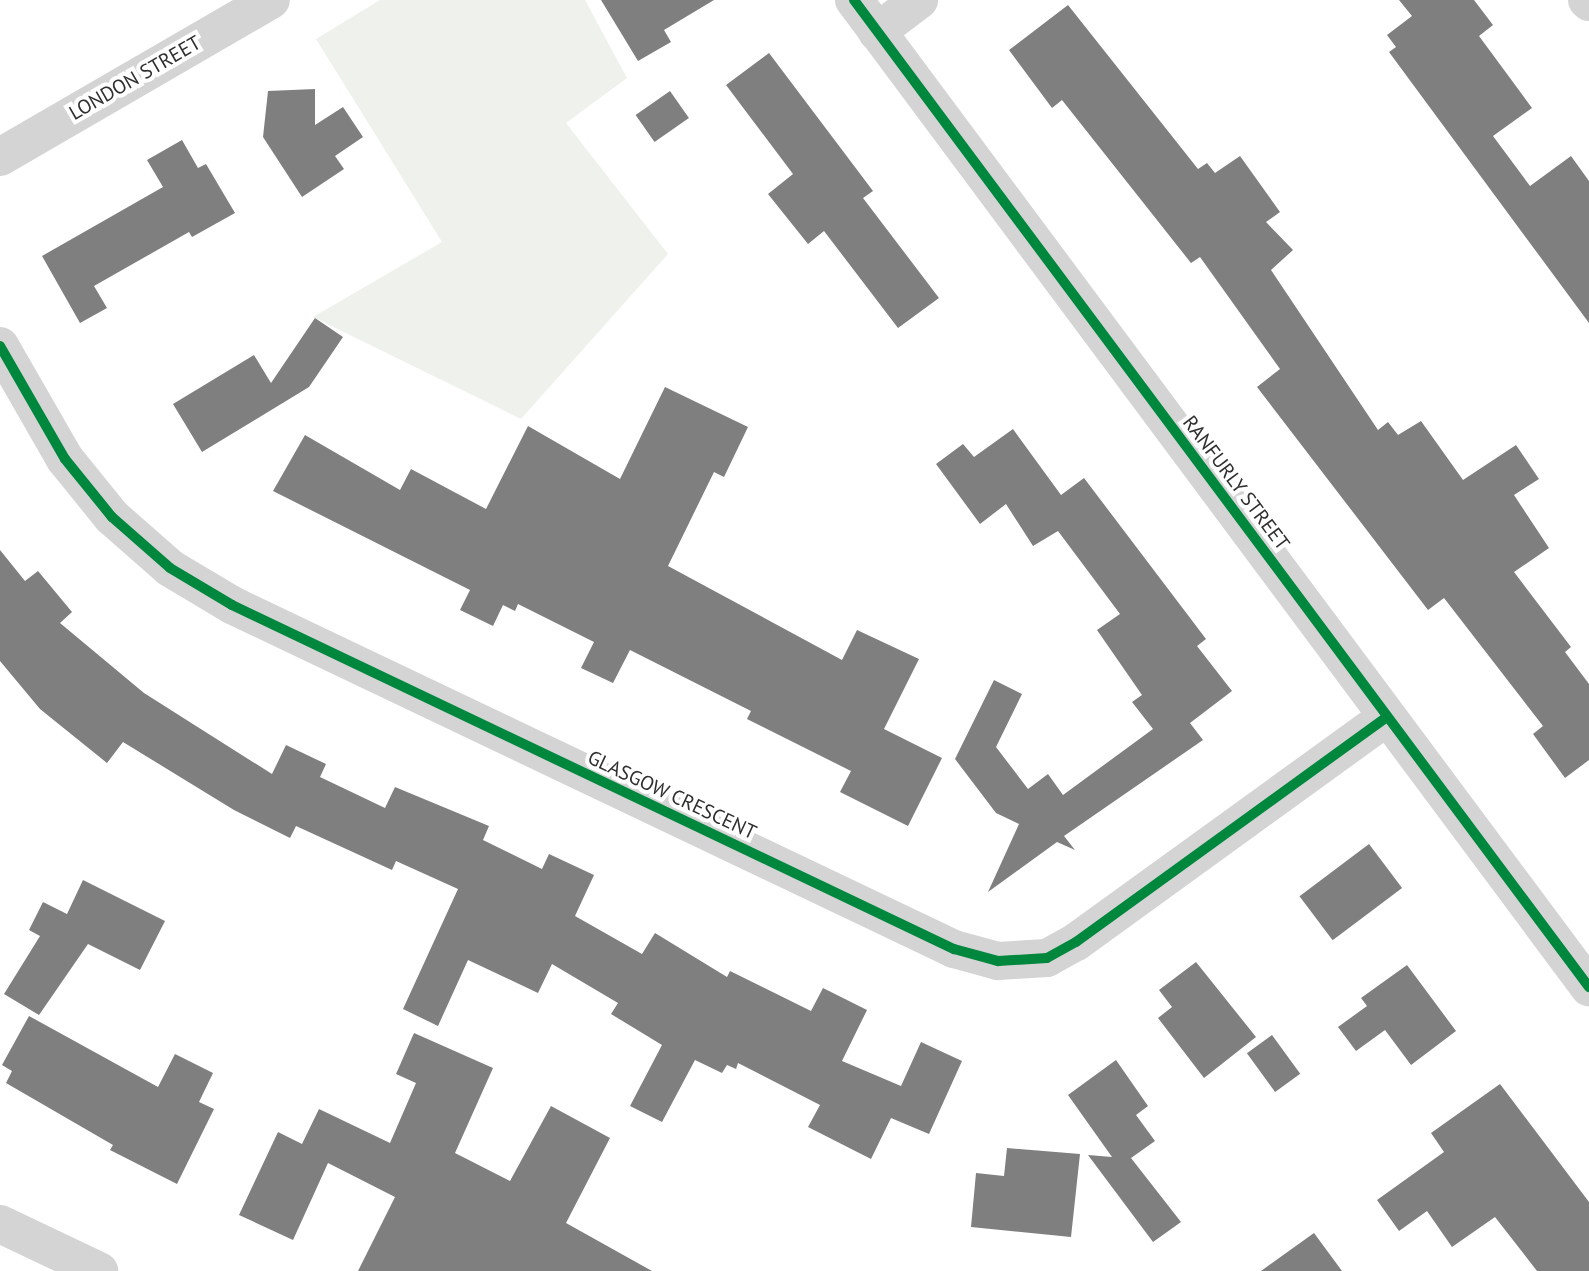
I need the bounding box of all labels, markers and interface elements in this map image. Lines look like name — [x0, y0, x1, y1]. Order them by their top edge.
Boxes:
street label: LONDON STREET — [65, 31, 205, 125]
street label: RANFURLY STREET — [1177, 411, 1295, 555]
street label: GLASGOW CRESCENT — [584, 745, 760, 845]

